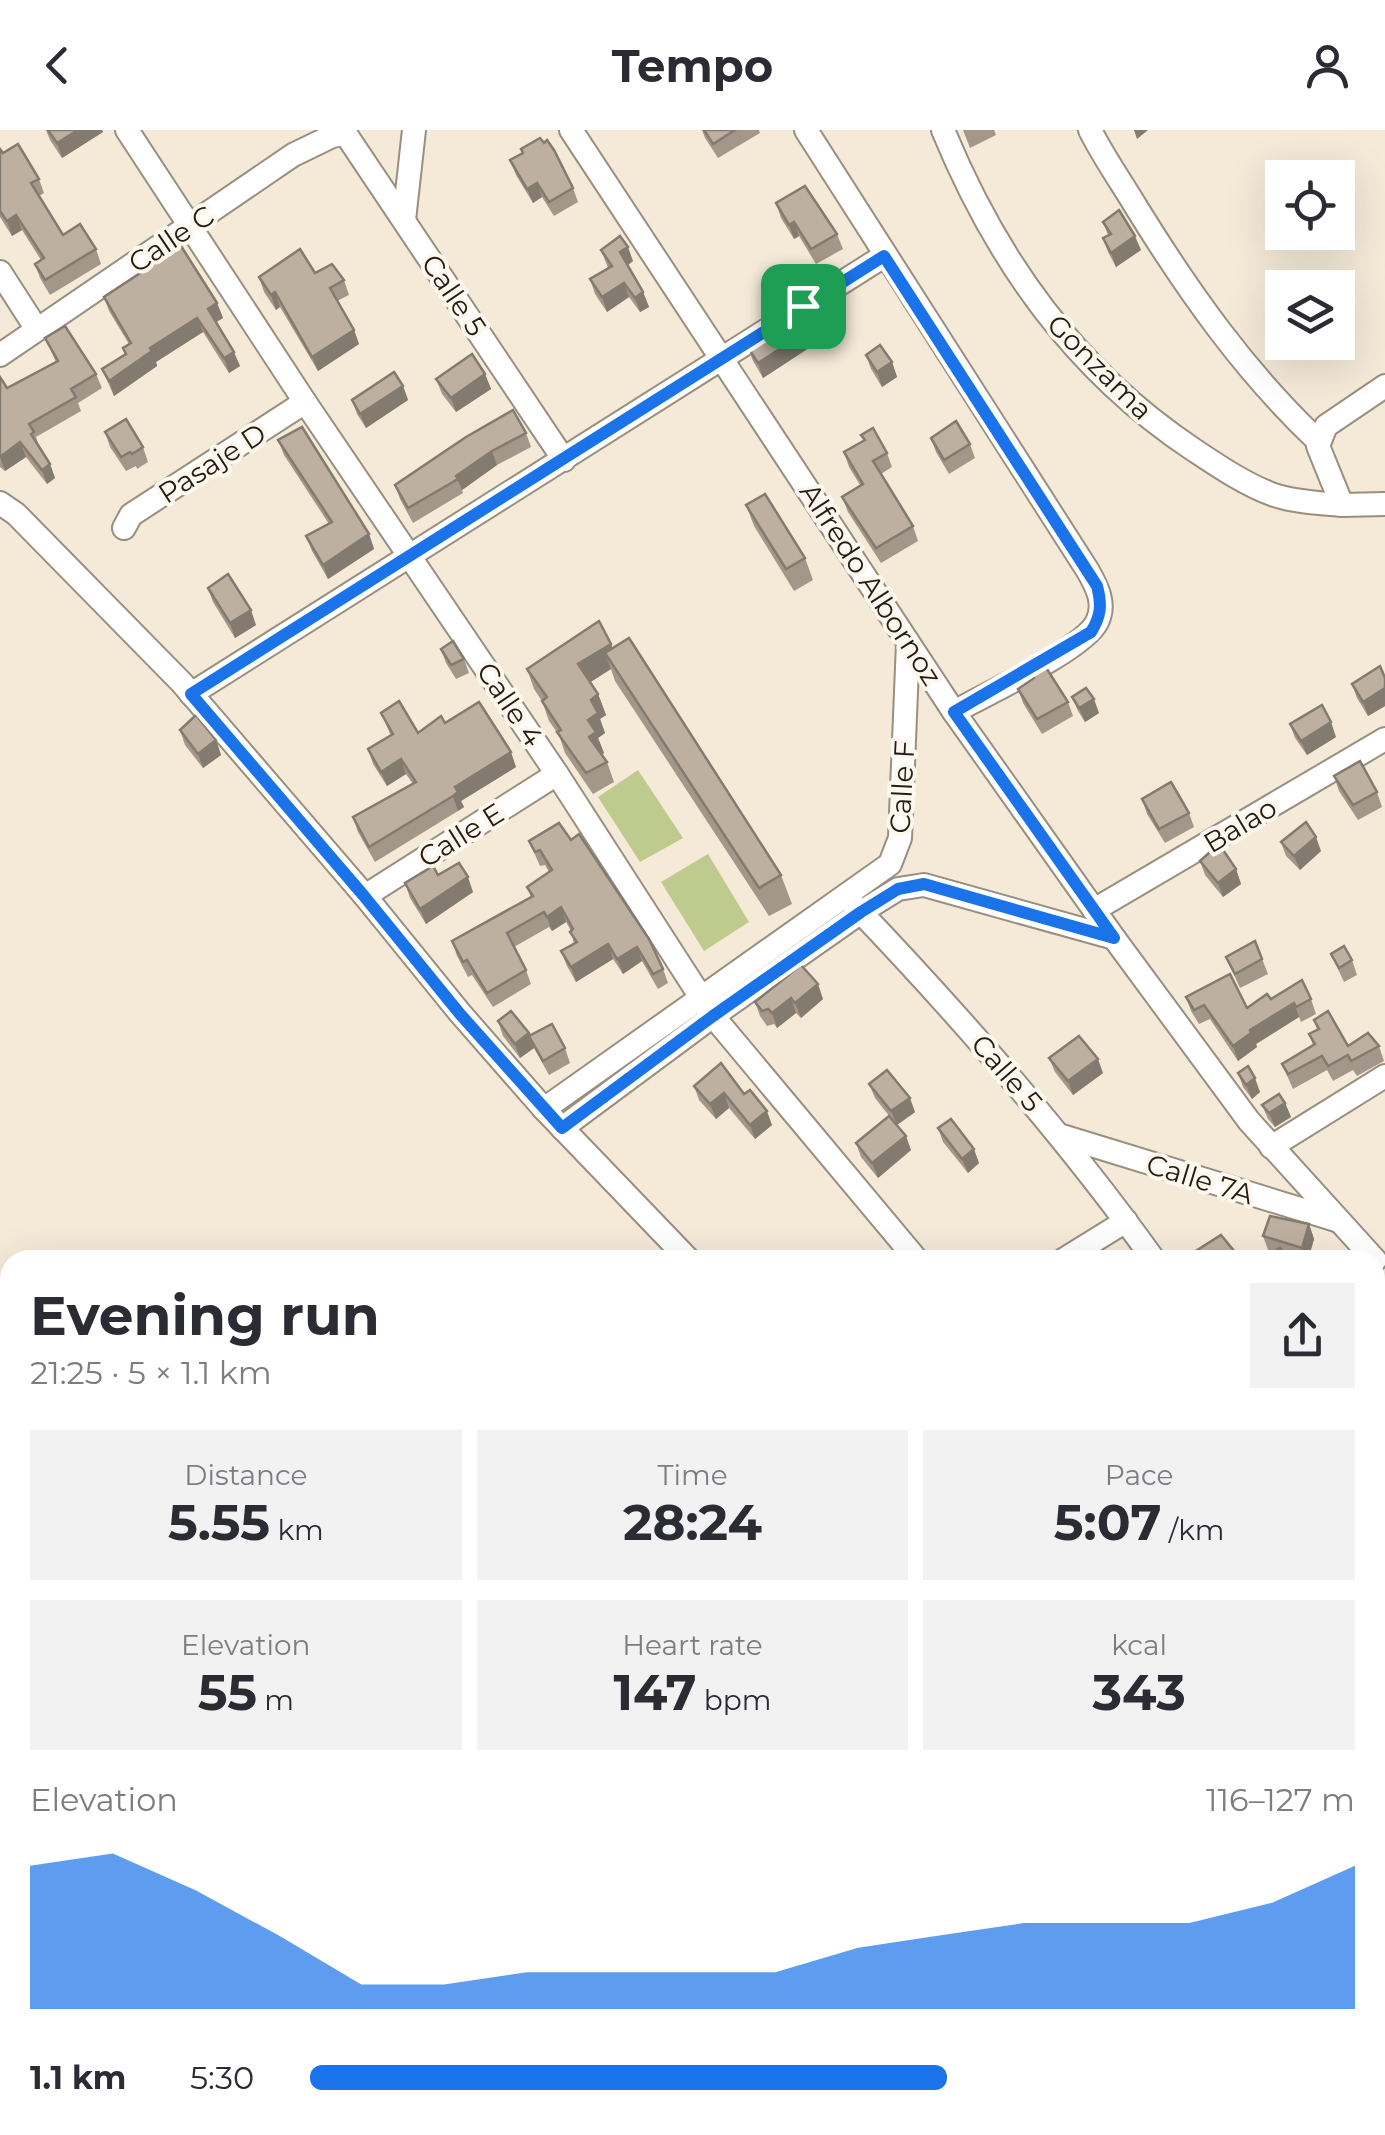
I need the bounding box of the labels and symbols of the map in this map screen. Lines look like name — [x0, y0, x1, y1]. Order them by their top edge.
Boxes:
street label: Calle C — [122, 198, 220, 280]
street label: Calle 5 — [414, 248, 494, 342]
pin — [761, 264, 846, 349]
street label: Gonzama — [1040, 307, 1160, 427]
street label: Pasaje D — [152, 416, 272, 510]
street label: Alfredo Albornoz — [793, 476, 949, 692]
street label: Calle 4 — [470, 656, 551, 753]
street label: Calle F — [883, 740, 921, 834]
street label: Balao — [1197, 790, 1283, 860]
street label: Calle E — [412, 796, 510, 874]
street label: Calle 5 — [964, 1027, 1050, 1119]
street label: Calle 7A — [1142, 1147, 1259, 1212]

